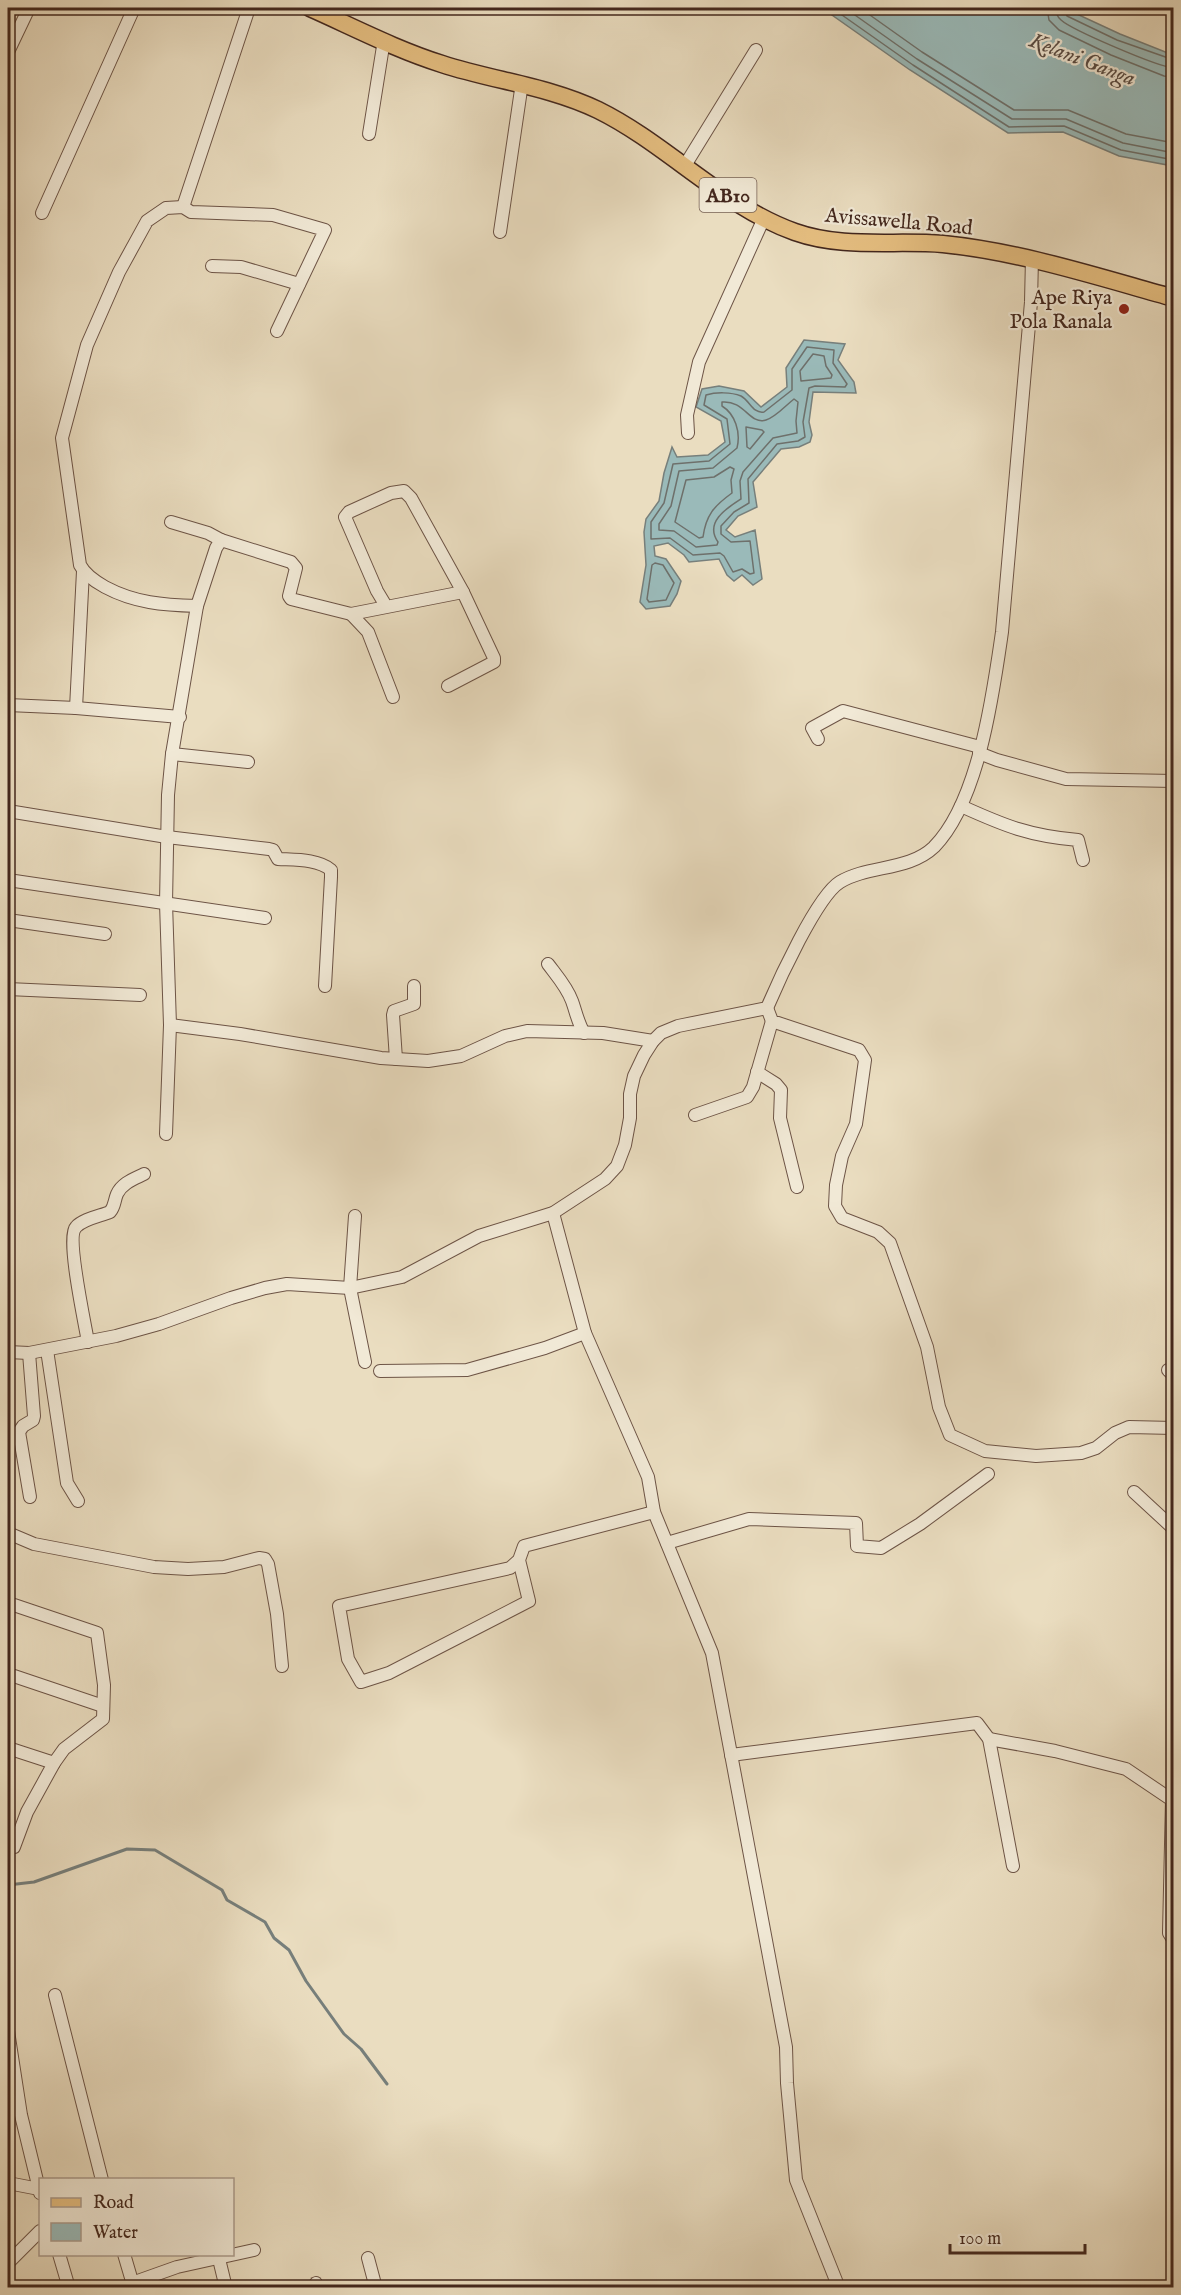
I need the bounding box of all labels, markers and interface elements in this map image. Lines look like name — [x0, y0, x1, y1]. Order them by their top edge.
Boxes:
water label: Kelani Ganga — [1024, 27, 1139, 93]
road number: AB10 — [700, 178, 756, 212]
street label: Avissawella Road — [823, 202, 975, 242]
place label: Ape Riya Pola Ranala — [1010, 285, 1113, 336]
marker: Ape Riya Pola Ranala — [1117, 302, 1131, 316]
legend — [39, 2178, 234, 2256]
text: Road — [93, 2192, 134, 2215]
scale bar — [950, 2217, 1085, 2255]
text: Water — [93, 2222, 138, 2245]
text: 100 m — [959, 2228, 1001, 2251]

